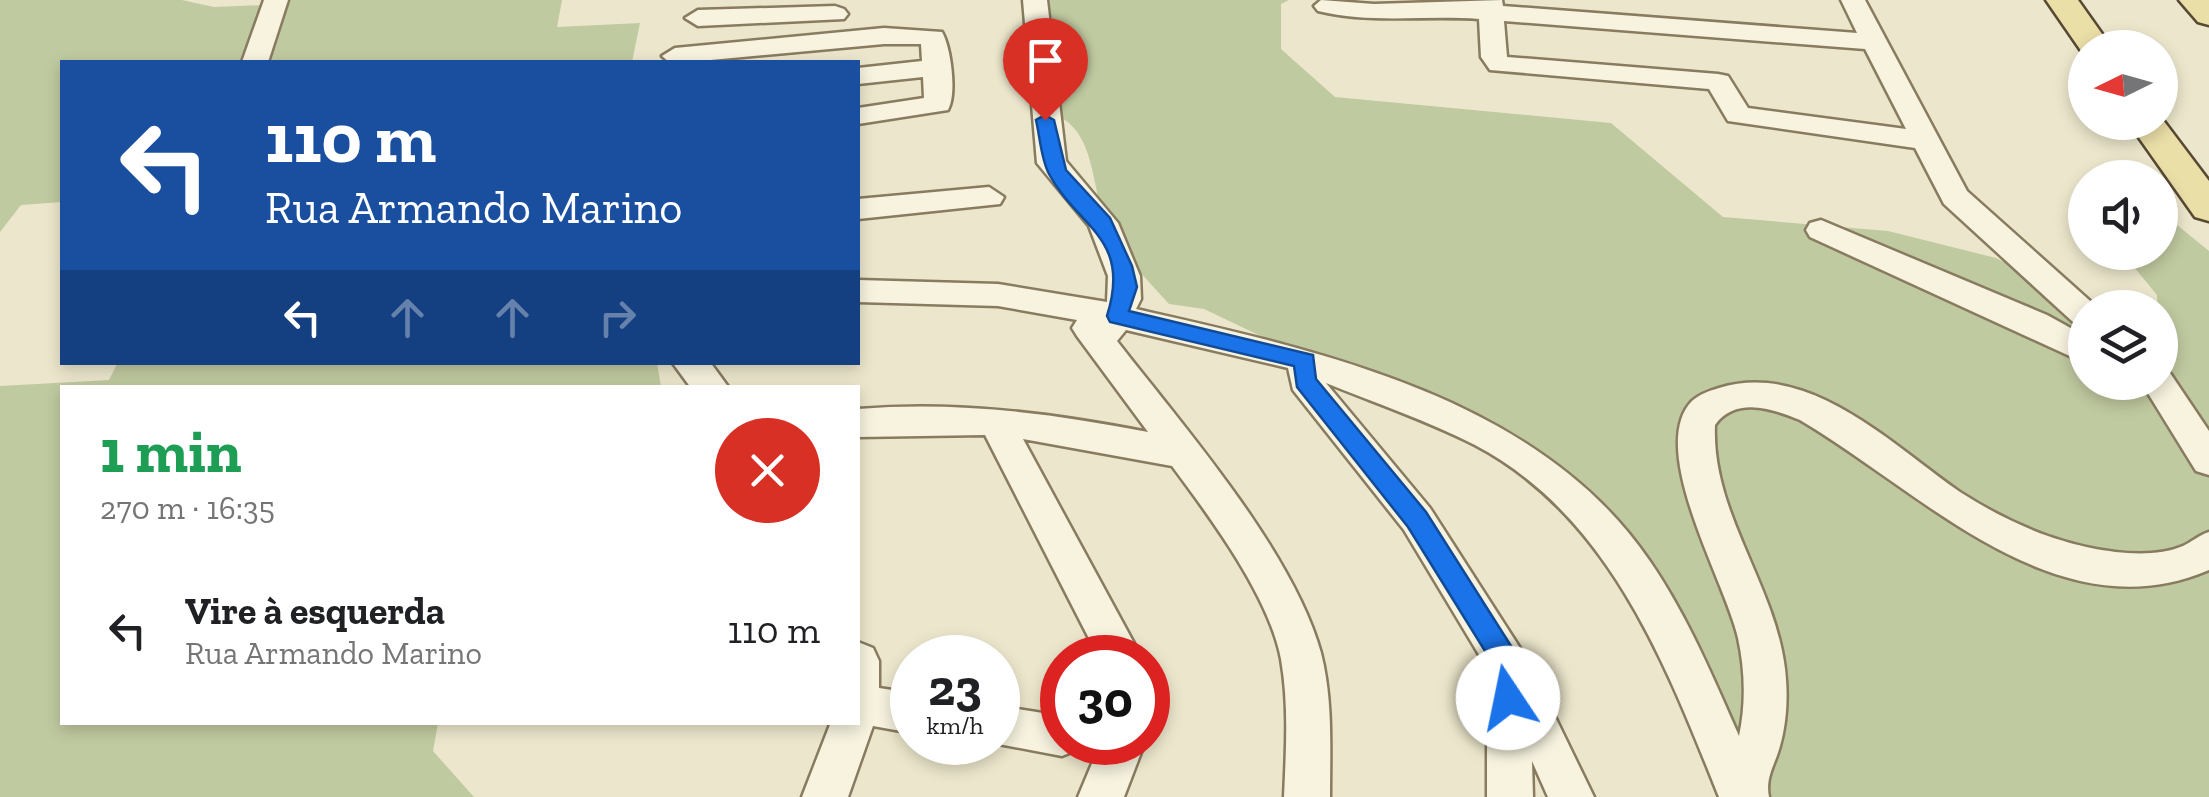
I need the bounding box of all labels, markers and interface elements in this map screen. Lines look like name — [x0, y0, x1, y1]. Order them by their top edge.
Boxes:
pin — [1003, 18, 1088, 121]
north arrow — [2068, 30, 2178, 140]
map controls — [2068, 30, 2178, 400]
icon: arrive — [1018, 33, 1073, 88]
text: 110 m — [265, 96, 436, 180]
icon: left — [100, 100, 230, 230]
button: sound — [2068, 160, 2178, 270]
text: Rua Armando Marino — [265, 181, 682, 235]
icon: left — [275, 290, 330, 345]
icon: ahead — [380, 290, 435, 345]
icon: ahead — [485, 290, 540, 345]
icon: right — [590, 290, 645, 345]
button: layers — [2068, 290, 2178, 400]
text: 1 min — [100, 415, 242, 487]
button: close — [715, 418, 820, 523]
text: 270 m · 16:35 — [100, 489, 275, 527]
text: Vire à esquerda — [185, 588, 445, 634]
icon: left — [100, 603, 155, 658]
text: 110 m — [727, 607, 820, 653]
text: Rua Armando Marino — [185, 634, 482, 672]
speed limit sign: 30 — [1040, 635, 1170, 765]
position arrow — [1456, 646, 1560, 750]
text: 23 — [928, 658, 982, 718]
text: km/h — [926, 710, 984, 740]

